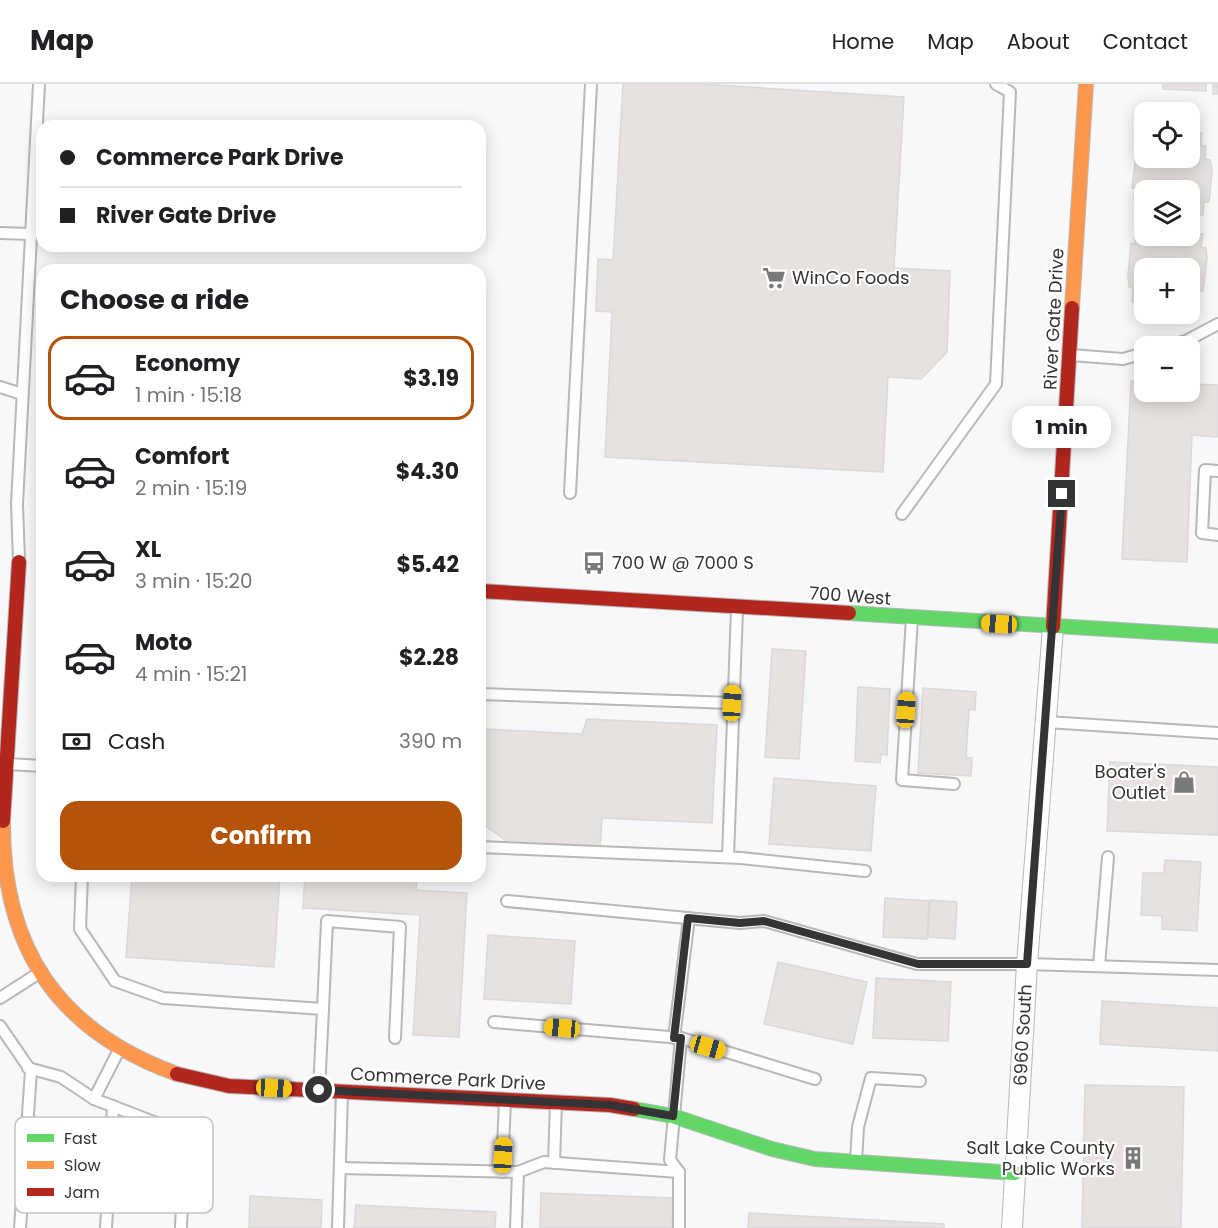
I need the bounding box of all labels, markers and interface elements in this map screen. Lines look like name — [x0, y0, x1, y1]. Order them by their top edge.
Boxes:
text: Map — [30, 21, 94, 60]
text: Home — [832, 27, 894, 56]
text: Map — [927, 27, 974, 56]
text: About — [1007, 27, 1070, 56]
text: Contact — [1103, 27, 1188, 56]
map controls — [1134, 102, 1200, 402]
button: locate — [1134, 102, 1200, 168]
text: Commerce Park Drive — [96, 142, 343, 173]
button: layers — [1134, 180, 1200, 246]
text: River Gate Drive — [96, 200, 276, 231]
street label: River Gate Drive — [1037, 247, 1070, 391]
button: + — [1134, 258, 1200, 324]
supermarket icon: WinCo Foods — [761, 265, 787, 291]
place label: WinCo Foods — [792, 265, 909, 290]
text: Choose a ride — [60, 281, 249, 318]
button: − — [1134, 336, 1200, 402]
text: Economy — [135, 348, 240, 379]
icon: car — [63, 351, 117, 405]
text: $3.19 — [403, 363, 459, 394]
text: 1 min · 15:18 — [135, 381, 242, 409]
callout: 1 min — [1012, 407, 1112, 449]
text: 1 min — [1035, 413, 1088, 441]
text: Comfort — [135, 441, 229, 472]
icon: car — [63, 444, 117, 498]
text: $4.30 — [396, 456, 459, 487]
text: 2 min · 15:19 — [135, 474, 247, 502]
route end — [1048, 480, 1075, 507]
text: XL — [135, 534, 161, 565]
icon: car — [63, 537, 117, 591]
text: $5.42 — [397, 549, 459, 580]
bus stop icon: 700 W @ 7000 S — [581, 550, 607, 576]
place label: 700 W @ 7000 S — [612, 550, 754, 575]
text: 3 min · 15:20 — [135, 567, 253, 595]
street label: 700 West — [808, 580, 892, 611]
car — [981, 614, 1017, 634]
text: Moto — [135, 627, 192, 658]
icon: car — [63, 630, 117, 684]
text: $2.28 — [399, 642, 459, 673]
text: 4 min · 15:21 — [135, 660, 247, 688]
car — [722, 685, 742, 721]
car — [896, 691, 916, 729]
icon: cash — [60, 725, 93, 758]
text: Cash — [108, 726, 165, 757]
text: 390 m — [399, 727, 462, 755]
place label: Boater's Outlet — [1095, 759, 1166, 805]
shop icon: Boater's Outlet — [1171, 769, 1197, 795]
button: Confirm — [60, 801, 462, 870]
street label: 6960 South — [1007, 983, 1038, 1087]
car — [543, 1017, 581, 1039]
car — [688, 1033, 728, 1061]
street label: Commerce Park Drive — [350, 1061, 546, 1096]
route start — [305, 1076, 332, 1103]
car — [256, 1078, 292, 1098]
legend — [15, 1117, 213, 1213]
text: Fast — [64, 1127, 97, 1150]
place label: Salt Lake County Public Works — [966, 1135, 1115, 1181]
car — [493, 1137, 513, 1173]
building icon: Salt Lake County Public Works — [1120, 1145, 1146, 1171]
text: Slow — [64, 1154, 101, 1177]
text: Jam — [64, 1181, 100, 1204]

